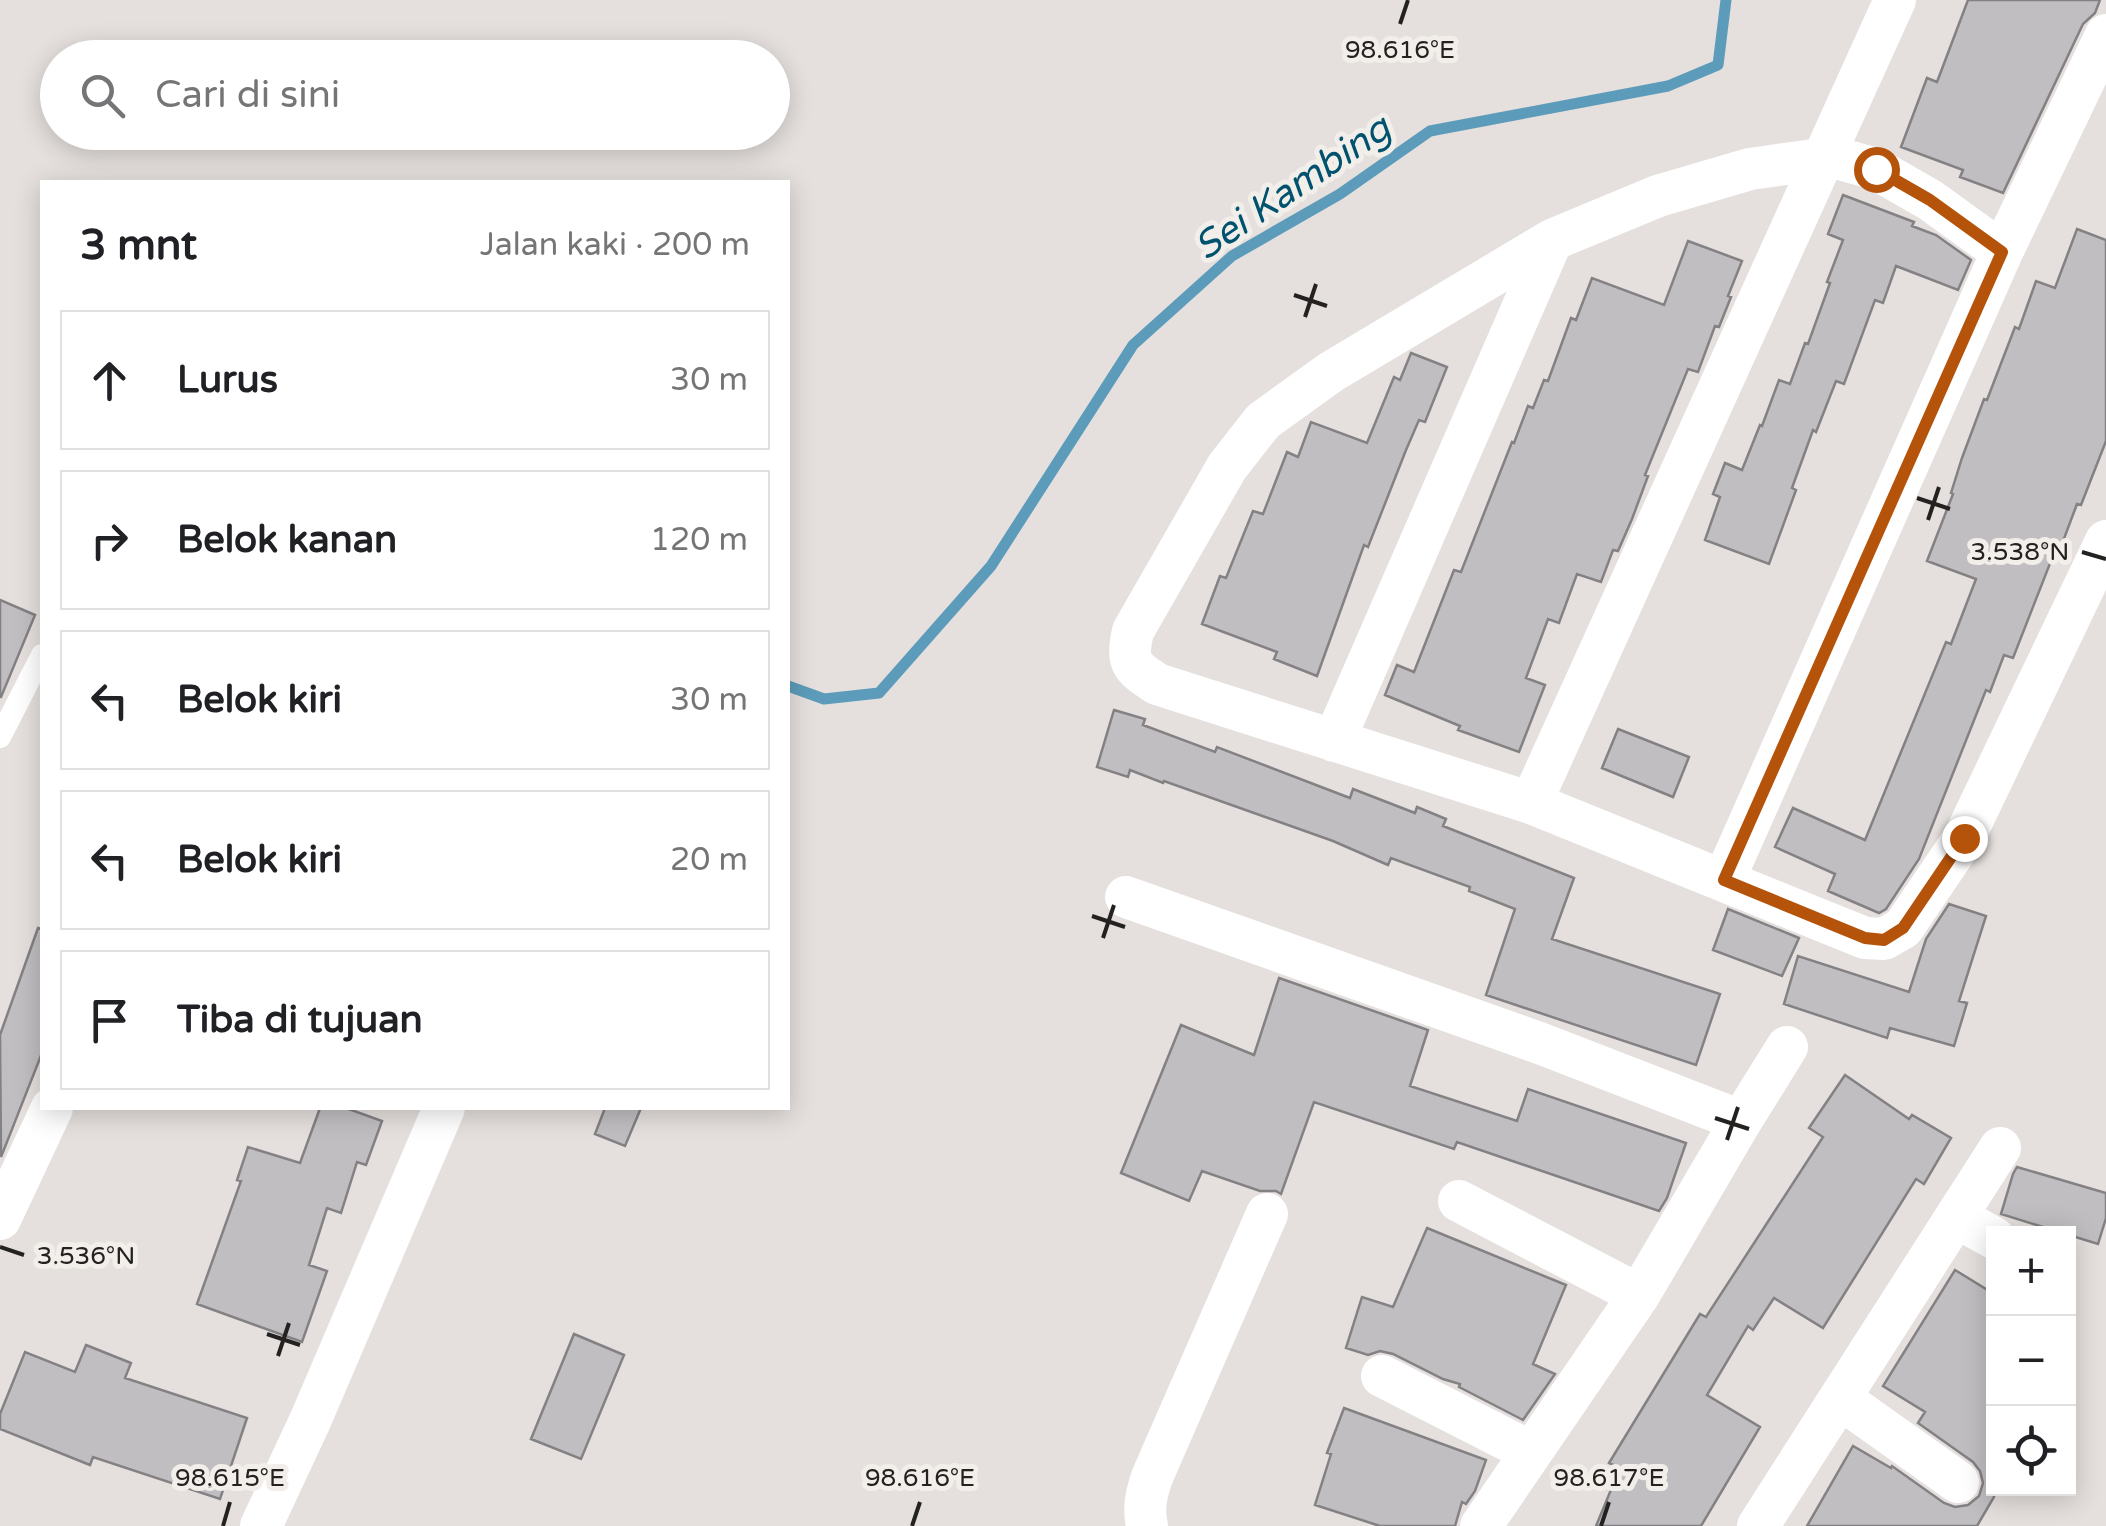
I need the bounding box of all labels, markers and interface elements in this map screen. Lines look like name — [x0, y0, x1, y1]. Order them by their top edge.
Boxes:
text: 98.616°E — [1345, 35, 1455, 65]
search box — [40, 40, 790, 150]
icon: search — [75, 68, 130, 123]
text: Cari di sini — [155, 72, 340, 118]
water label: Sei Kambing — [1186, 104, 1401, 270]
route start — [1854, 147, 1900, 193]
text: 3 mnt — [80, 220, 197, 271]
text: Jalan kaki · 200 m — [480, 226, 750, 264]
icon: ahead — [82, 353, 137, 408]
text: Lurus — [177, 357, 278, 403]
text: 30 m — [670, 361, 748, 399]
icon: right — [82, 513, 137, 568]
text: Belok kanan — [177, 517, 397, 563]
text: 120 m — [650, 521, 748, 559]
text: 3.538°N — [1971, 537, 2069, 567]
icon: left — [82, 673, 137, 728]
text: Belok kiri — [177, 677, 342, 723]
text: 30 m — [670, 681, 748, 719]
route end — [1942, 816, 1988, 862]
icon: left — [82, 833, 137, 888]
text: Belok kiri — [177, 837, 342, 883]
text: 20 m — [670, 841, 748, 879]
icon: arrive — [82, 993, 137, 1048]
text: Tiba di tujuan — [177, 997, 423, 1043]
map controls — [1986, 1226, 2076, 1496]
button: + — [1986, 1226, 2076, 1316]
text: 3.536°N — [37, 1241, 135, 1271]
button: − — [1986, 1316, 2076, 1406]
button: locate — [1986, 1406, 2076, 1496]
text: 98.615°E — [175, 1463, 285, 1493]
text: 98.616°E — [865, 1463, 975, 1493]
text: 98.617°E — [1554, 1463, 1664, 1493]

